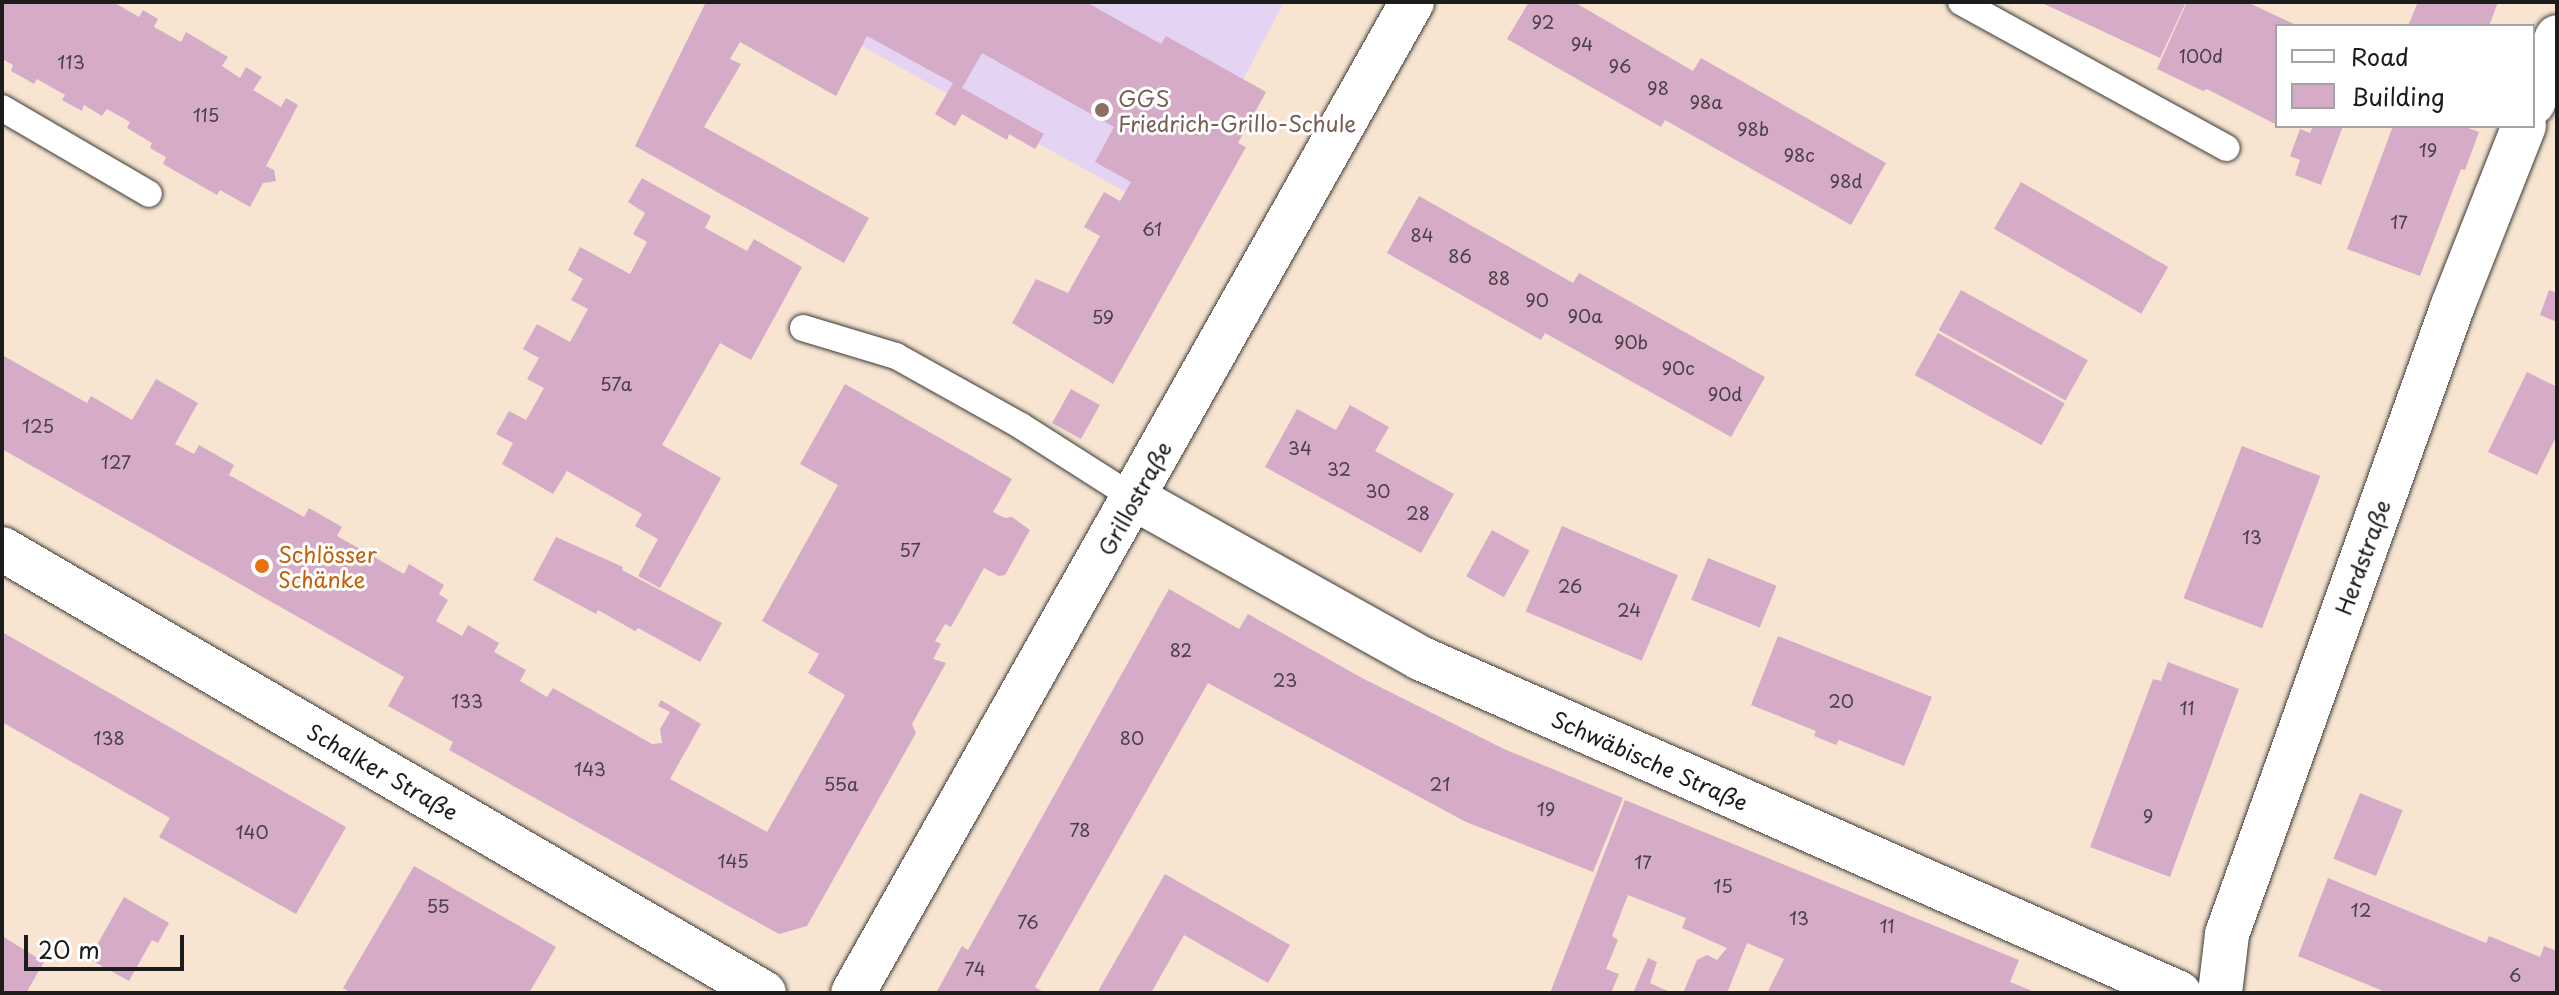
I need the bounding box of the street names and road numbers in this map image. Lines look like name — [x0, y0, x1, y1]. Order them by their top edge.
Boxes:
street label: Grillostraße — [1092, 436, 1176, 560]
street label: Herdstraße — [2329, 496, 2395, 618]
street label: Schwäbische Straße — [1547, 705, 1753, 815]
street label: Schalker Straße — [302, 717, 464, 825]

